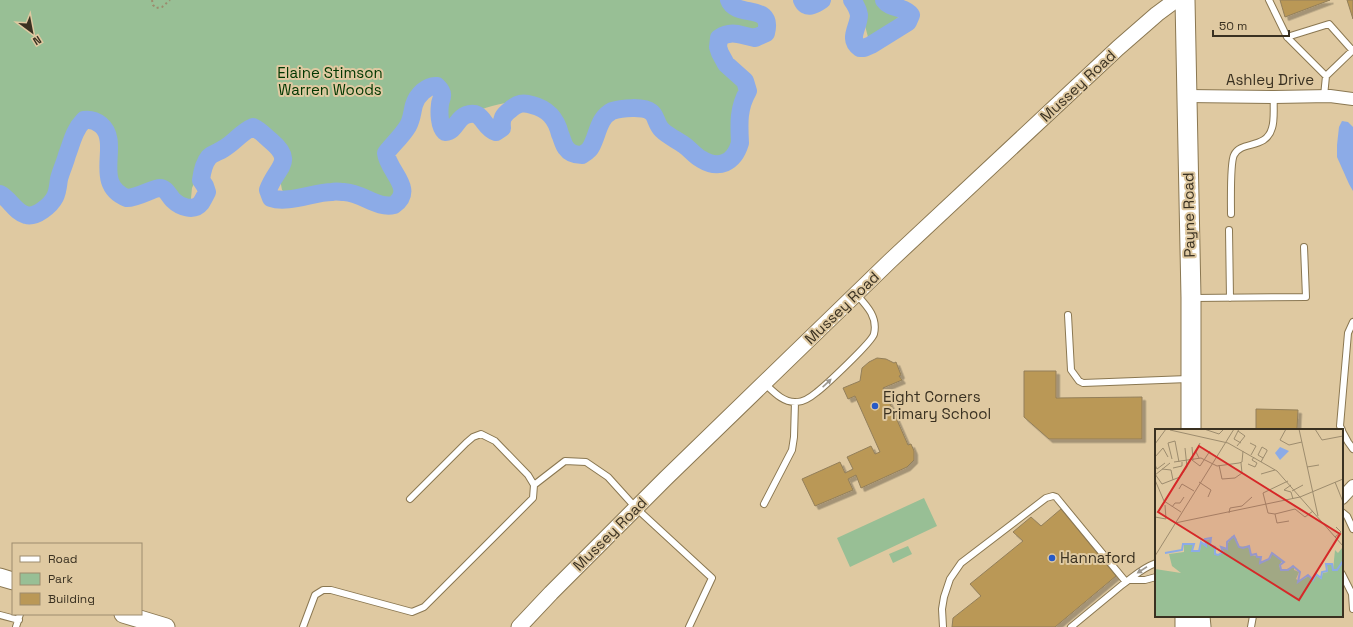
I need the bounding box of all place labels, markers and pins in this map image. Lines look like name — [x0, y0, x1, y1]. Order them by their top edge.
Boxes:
place label: Eight Corners Primary School — [883, 387, 991, 423]
marker: Eight Corners Primary School — [870, 401, 880, 411]
place label: Hannaford — [1060, 548, 1136, 567]
marker: Hannaford — [1047, 553, 1057, 563]

